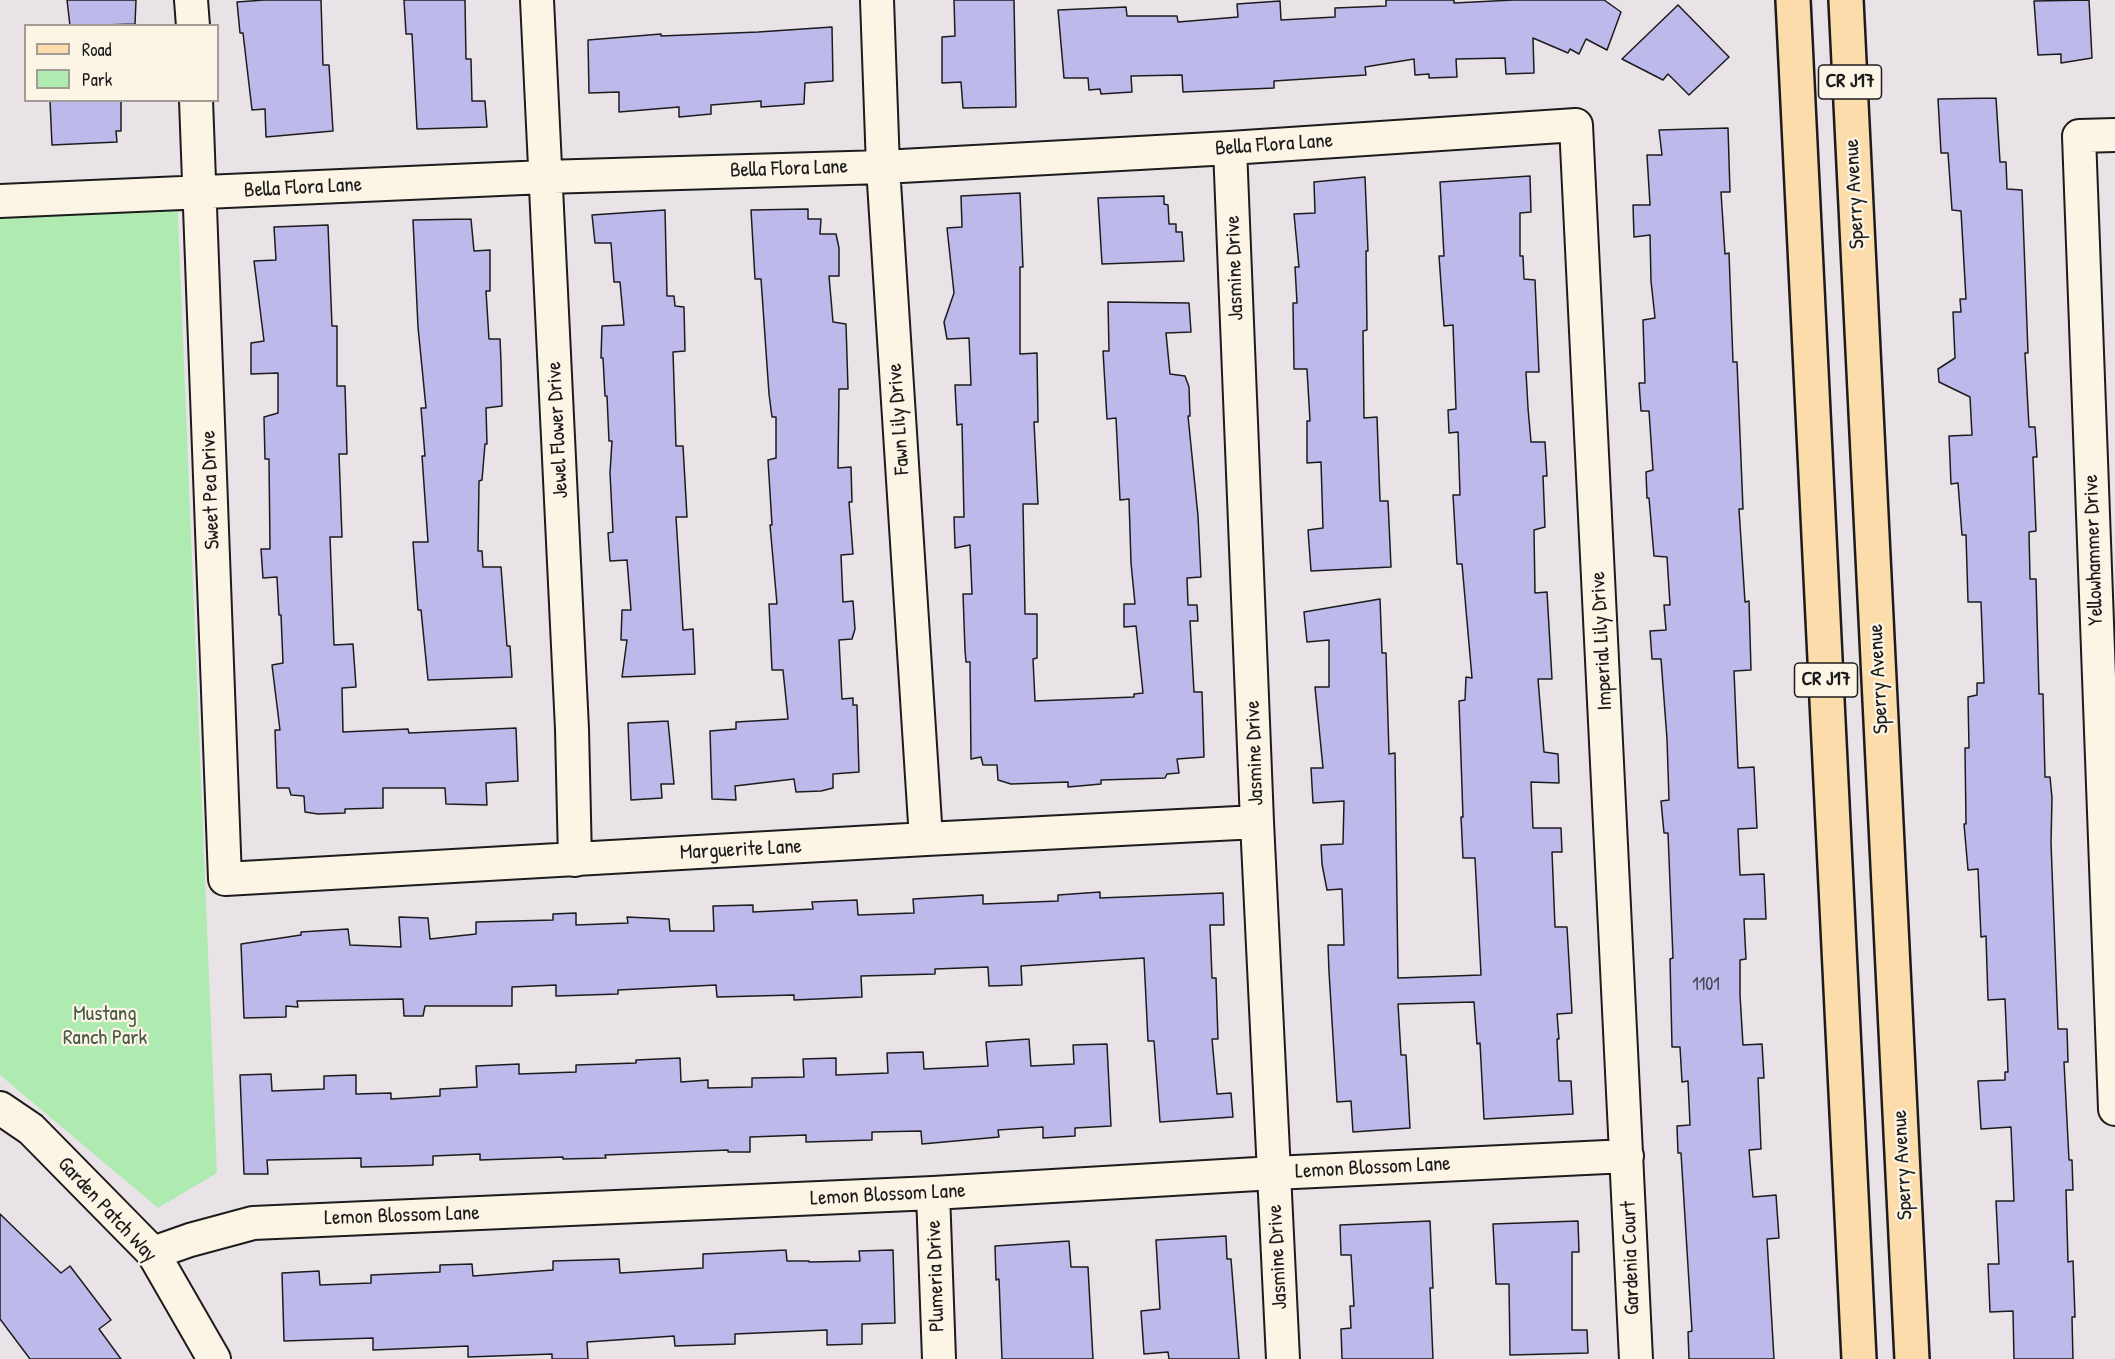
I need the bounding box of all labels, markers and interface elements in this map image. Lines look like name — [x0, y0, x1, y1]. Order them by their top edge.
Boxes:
legend — [24, 24, 219, 102]
text: Road — [82, 37, 112, 62]
road number: CR J17 — [1818, 65, 1882, 99]
text: Park — [82, 67, 112, 92]
street label: Bella Flora Lane — [1214, 128, 1334, 162]
street label: Sperry Avenue — [1840, 138, 1870, 250]
street label: Bella Flora Lane — [730, 154, 848, 184]
street label: Bella Flora Lane — [243, 172, 363, 204]
street label: Jasmine Drive — [1221, 215, 1249, 321]
street label: Jewel Flower Drive — [542, 361, 574, 499]
street label: Fawn Lily Drive — [883, 363, 915, 475]
street label: Sweet Pea Drive — [196, 430, 226, 550]
street label: Yellowhammer Drive — [2079, 474, 2109, 626]
street label: Imperial Lily Drive — [1586, 571, 1618, 711]
street label: Sperry Avenue — [1864, 623, 1894, 735]
road number: CR J17 — [1794, 663, 1858, 697]
street label: Jasmine Drive — [1241, 700, 1269, 806]
street label: Marguerite Lane — [679, 834, 803, 866]
house number: 1101 — [1692, 974, 1720, 996]
park label: Mustang Ranch Park — [63, 1001, 147, 1051]
street label: Sperry Avenue — [1888, 1109, 1918, 1221]
street label: Lemon Blossom Lane — [1295, 1151, 1451, 1185]
street label: Garden Patch Way — [52, 1152, 162, 1268]
street label: Lemon Blossom Lane — [810, 1178, 966, 1212]
street label: Lemon Blossom Lane — [324, 1201, 480, 1231]
street label: Gardenia Court — [1616, 1201, 1646, 1315]
street label: Jasmine Drive — [1263, 1204, 1293, 1310]
street label: Plumeria Drive — [921, 1220, 951, 1332]

